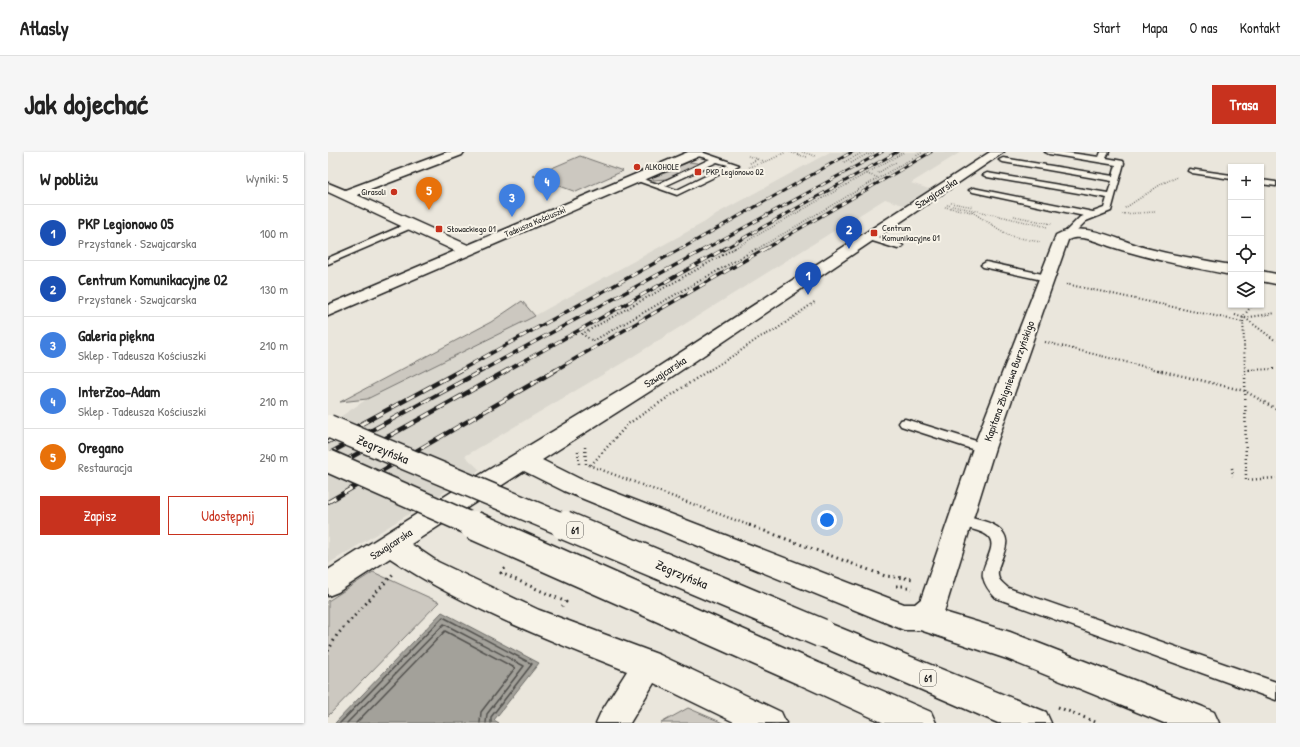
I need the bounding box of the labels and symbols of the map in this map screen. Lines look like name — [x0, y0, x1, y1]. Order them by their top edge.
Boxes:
place label: ALKOHOLE — [645, 161, 679, 173]
marker: ALKOHOLE — [632, 162, 642, 172]
place label: PKP Legionowo 02 — [706, 166, 765, 178]
marker: PKP Legionowo 02 — [693, 167, 703, 177]
pin: 4 — [534, 168, 560, 201]
street label: Szwajcarska — [912, 174, 960, 212]
pin: 5 — [416, 177, 442, 210]
pin: 3 — [499, 184, 525, 217]
place label: Girasoli — [361, 186, 386, 198]
marker: Girasoli — [389, 187, 399, 197]
street label: Tadeusza Kościuszki — [503, 204, 567, 240]
pin: 2 — [836, 216, 862, 249]
place label: Centrum Komunikacyjne 01 — [882, 222, 940, 244]
place label: Słowackiego 01 — [447, 223, 496, 235]
marker: Słowackiego 01 — [434, 224, 444, 234]
marker: Centrum Komunikacyjne 01 — [869, 228, 879, 238]
pin: 1 — [795, 262, 821, 295]
street label: Kapitana Zbigniewa Burzyńskigo — [981, 318, 1038, 443]
street label: Szwajcarska — [641, 353, 689, 391]
street label: Zegrzyńska — [354, 430, 412, 468]
your location — [817, 510, 837, 530]
road number: 61 — [567, 522, 583, 538]
street label: Szwajcarska — [367, 525, 415, 563]
street label: Zegrzyńska — [653, 555, 711, 593]
road number: 61 — [920, 670, 936, 686]

